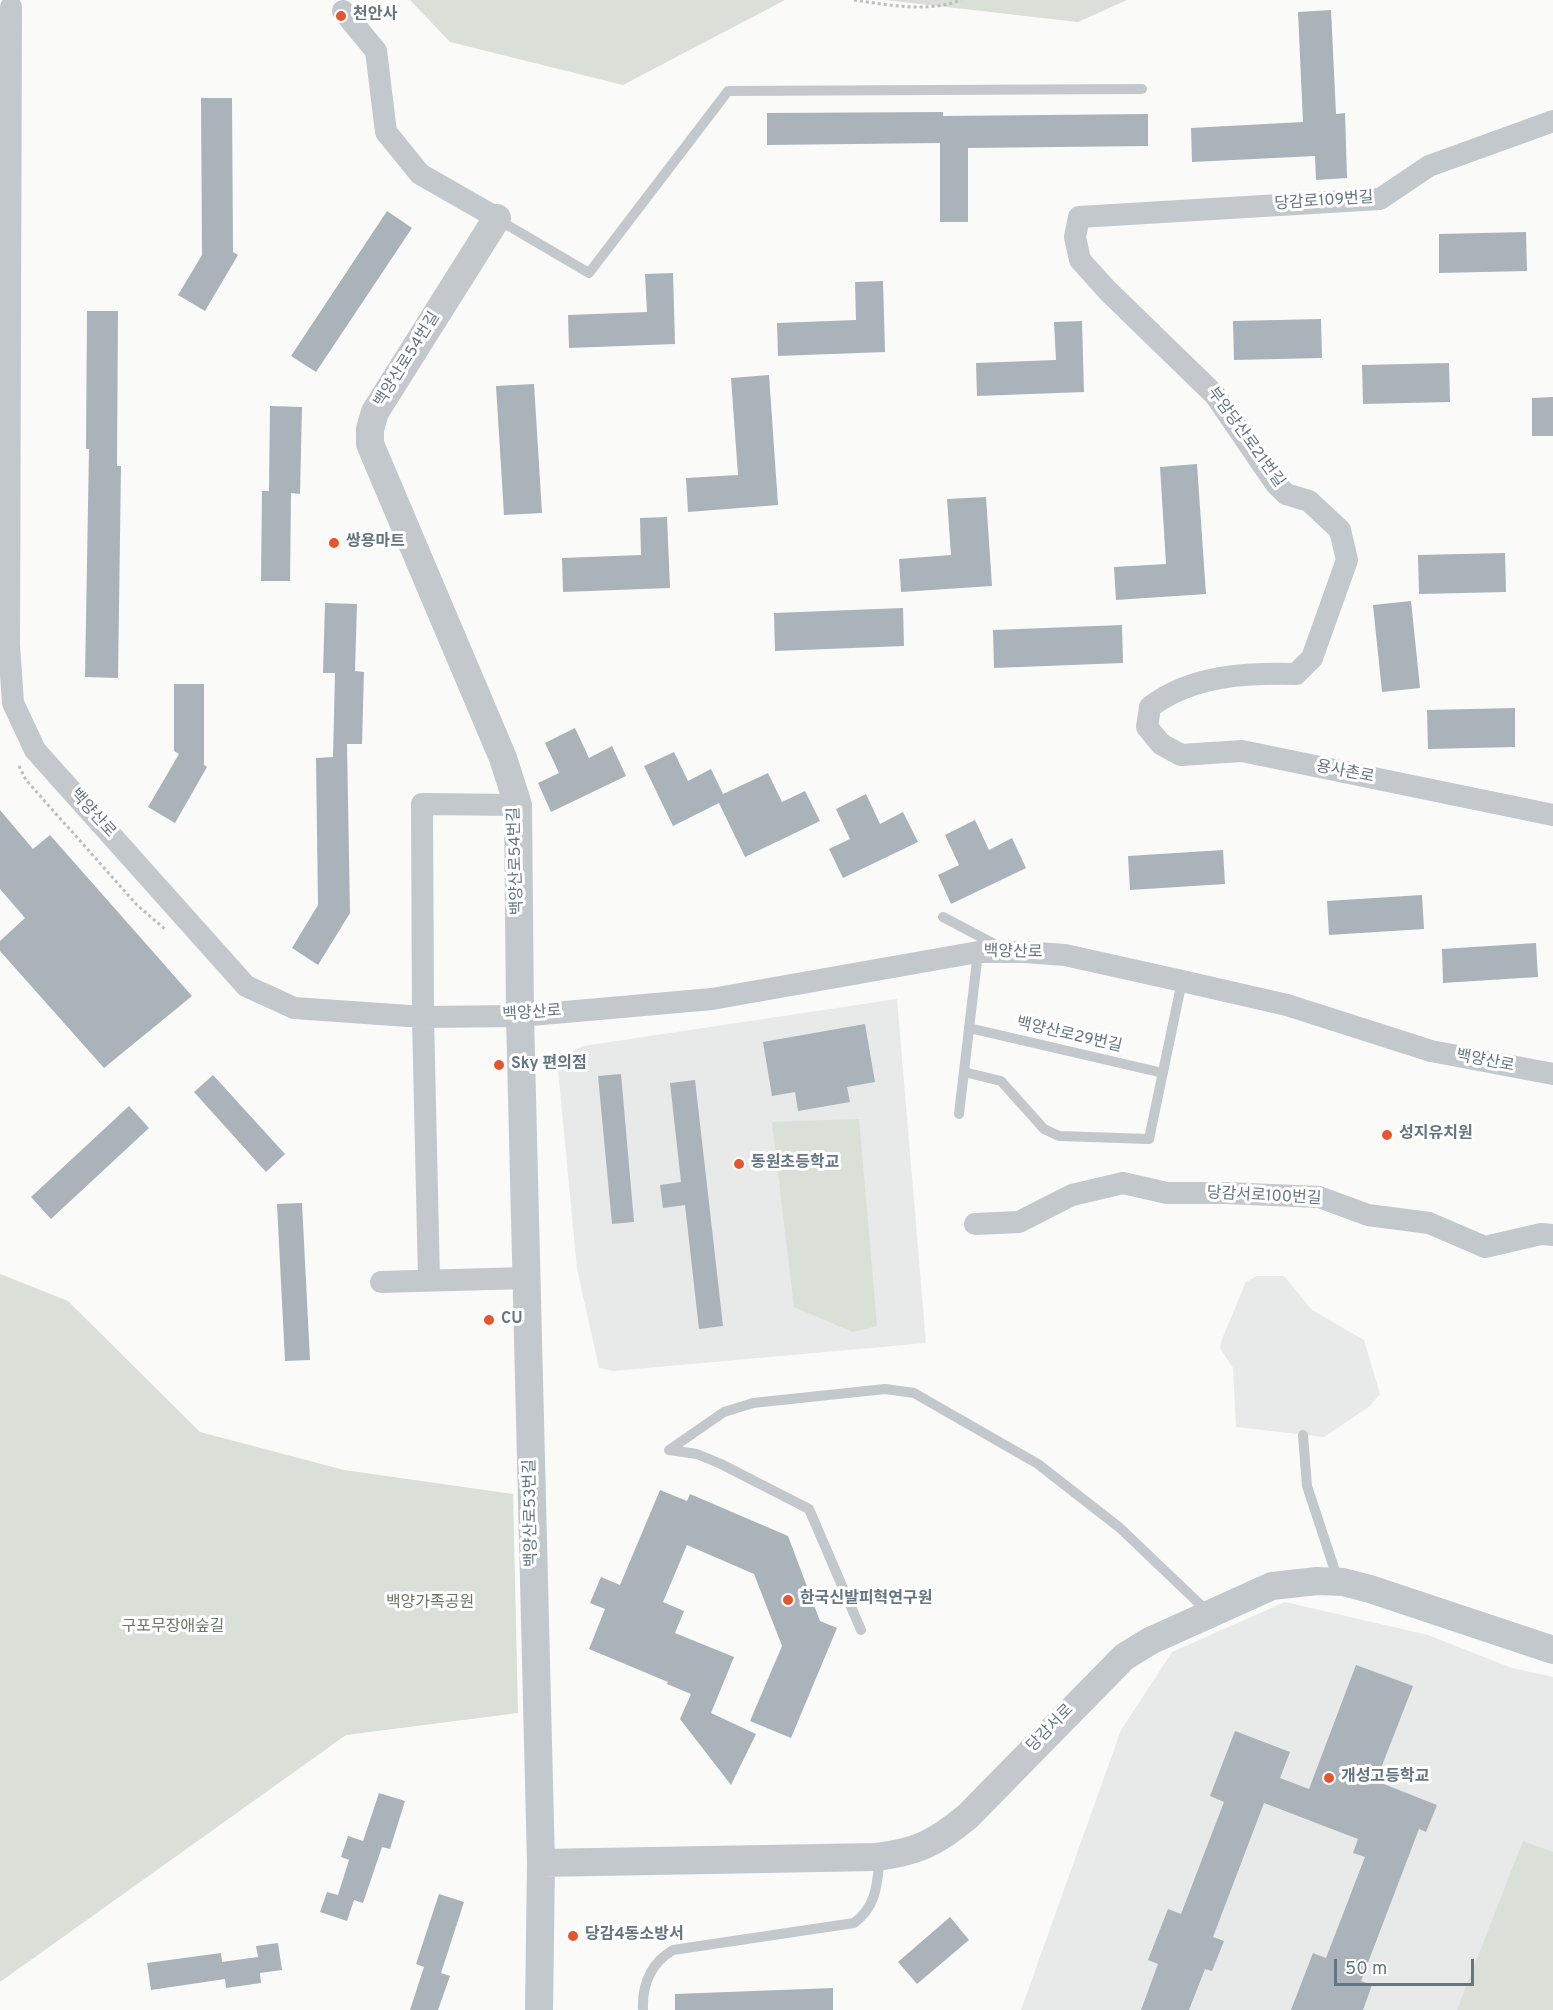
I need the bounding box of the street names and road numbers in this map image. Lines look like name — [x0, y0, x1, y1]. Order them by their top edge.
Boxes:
street label: 당감로109번길 — [1274, 189, 1374, 215]
street label: 백양산로54번길 — [371, 309, 445, 411]
street label: 부암당산로21번길 — [1202, 384, 1288, 492]
street label: 용사촌로 — [1314, 758, 1376, 788]
street label: 백양산로 — [65, 786, 119, 842]
street label: 백양산로54번길 — [506, 806, 528, 916]
street label: 백양산로 — [983, 943, 1043, 963]
street label: 백양산로 — [502, 1002, 562, 1026]
street label: 백양산로29번길 — [1014, 1015, 1124, 1057]
street label: 백양산로 — [1454, 1047, 1516, 1077]
street label: 당감서로100번길 — [1206, 1184, 1322, 1210]
street label: 백양산로53번길 — [521, 1459, 543, 1567]
street label: 당감서로 — [1024, 1701, 1078, 1757]

